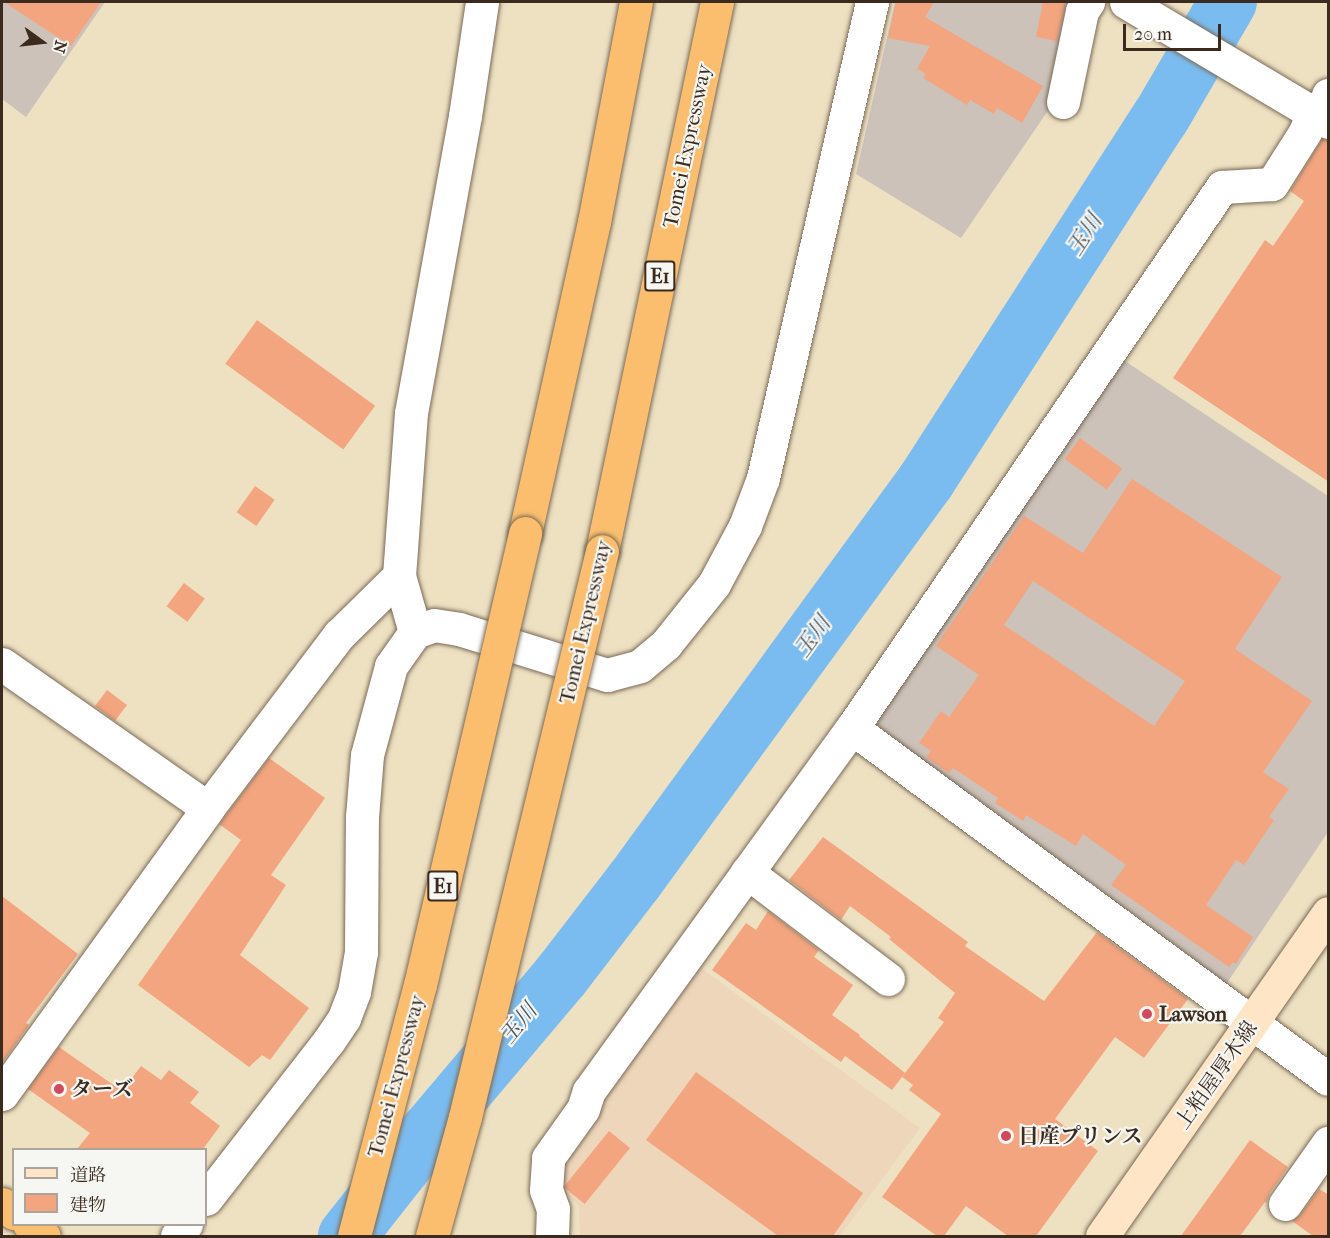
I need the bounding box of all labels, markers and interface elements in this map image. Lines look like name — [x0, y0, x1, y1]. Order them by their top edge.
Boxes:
north arrow — [12, 12, 72, 72]
scale bar — [1126, 12, 1224, 50]
text: 20 m — [1134, 24, 1172, 45]
text: N — [49, 38, 71, 55]
street label: Tomei Expressway — [657, 62, 717, 230]
water label: 玉川 — [1062, 209, 1108, 261]
road number: E1 — [644, 259, 676, 293]
street label: Tomei Expressway — [554, 538, 616, 706]
water label: 玉川 — [789, 611, 837, 663]
road number: E1 — [426, 869, 460, 903]
street label: Tomei Expressway — [362, 992, 430, 1160]
water label: 玉川 — [495, 999, 543, 1049]
place label: Lawson — [1159, 1001, 1227, 1027]
marker: Lawson — [1140, 1007, 1154, 1021]
street label: 上粕屋厚木線 — [1170, 1016, 1262, 1134]
place label: ターズ — [71, 1076, 134, 1102]
marker: ターズ — [52, 1082, 66, 1096]
place label: 日産プリンス — [1018, 1123, 1144, 1149]
marker: 日産プリンス — [999, 1129, 1013, 1143]
legend — [12, 1148, 207, 1226]
text: 道路 — [70, 1165, 106, 1186]
text: 建物 — [70, 1195, 106, 1216]

